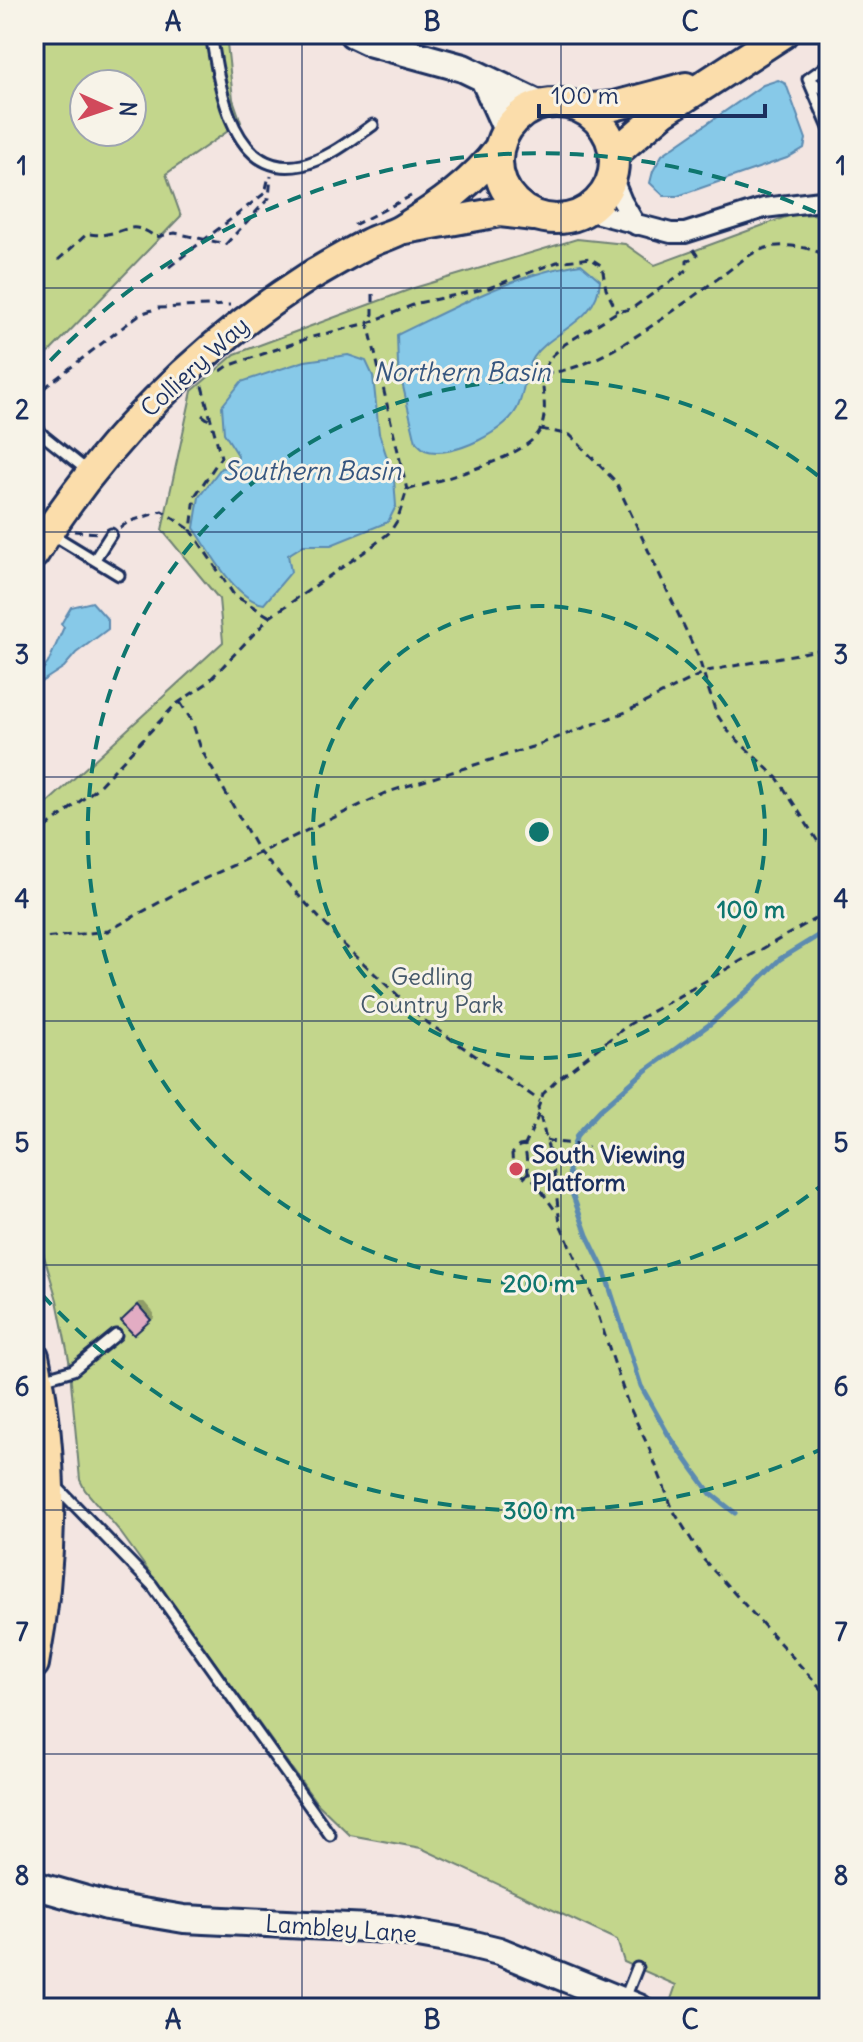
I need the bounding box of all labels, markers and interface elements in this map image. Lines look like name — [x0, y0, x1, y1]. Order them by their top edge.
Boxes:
text: A — [165, 5, 182, 38]
text: B — [423, 5, 441, 38]
text: C — [681, 5, 699, 38]
north arrow — [68, 68, 148, 148]
scale bar — [539, 68, 765, 118]
text: 100 m — [551, 80, 619, 110]
text: N — [114, 101, 142, 117]
text: 1 — [17, 149, 27, 182]
text: 1 — [836, 149, 846, 182]
street label: Colliery Way — [134, 310, 255, 423]
water label: Northern Basin — [373, 355, 552, 388]
text: 2 — [15, 393, 29, 426]
text: 2 — [834, 393, 848, 426]
water label: Southern Basin — [223, 454, 402, 487]
text: 3 — [15, 638, 29, 671]
text: 3 — [834, 638, 848, 671]
centre of rings — [525, 818, 553, 846]
text: 4 — [14, 882, 30, 915]
text: 4 — [833, 882, 849, 915]
text: 100 m — [717, 894, 785, 924]
park label: Gedling Country Park — [360, 961, 504, 1019]
text: 5 — [15, 1126, 30, 1159]
text: 5 — [834, 1126, 849, 1159]
place label: South Viewing Platform — [532, 1139, 685, 1197]
marker: South Viewing Platform — [507, 1160, 525, 1178]
text: 200 m — [503, 1268, 575, 1298]
text: 6 — [14, 1370, 30, 1403]
text: 6 — [833, 1370, 849, 1403]
text: 300 m — [503, 1495, 575, 1525]
text: 7 — [16, 1615, 29, 1648]
text: 7 — [835, 1615, 848, 1648]
text: 8 — [15, 1859, 29, 1892]
text: 8 — [834, 1859, 848, 1892]
street label: Lambley Lane — [264, 1908, 418, 1948]
text: A — [165, 2003, 182, 2036]
text: B — [423, 2003, 441, 2036]
text: C — [681, 2003, 699, 2036]

